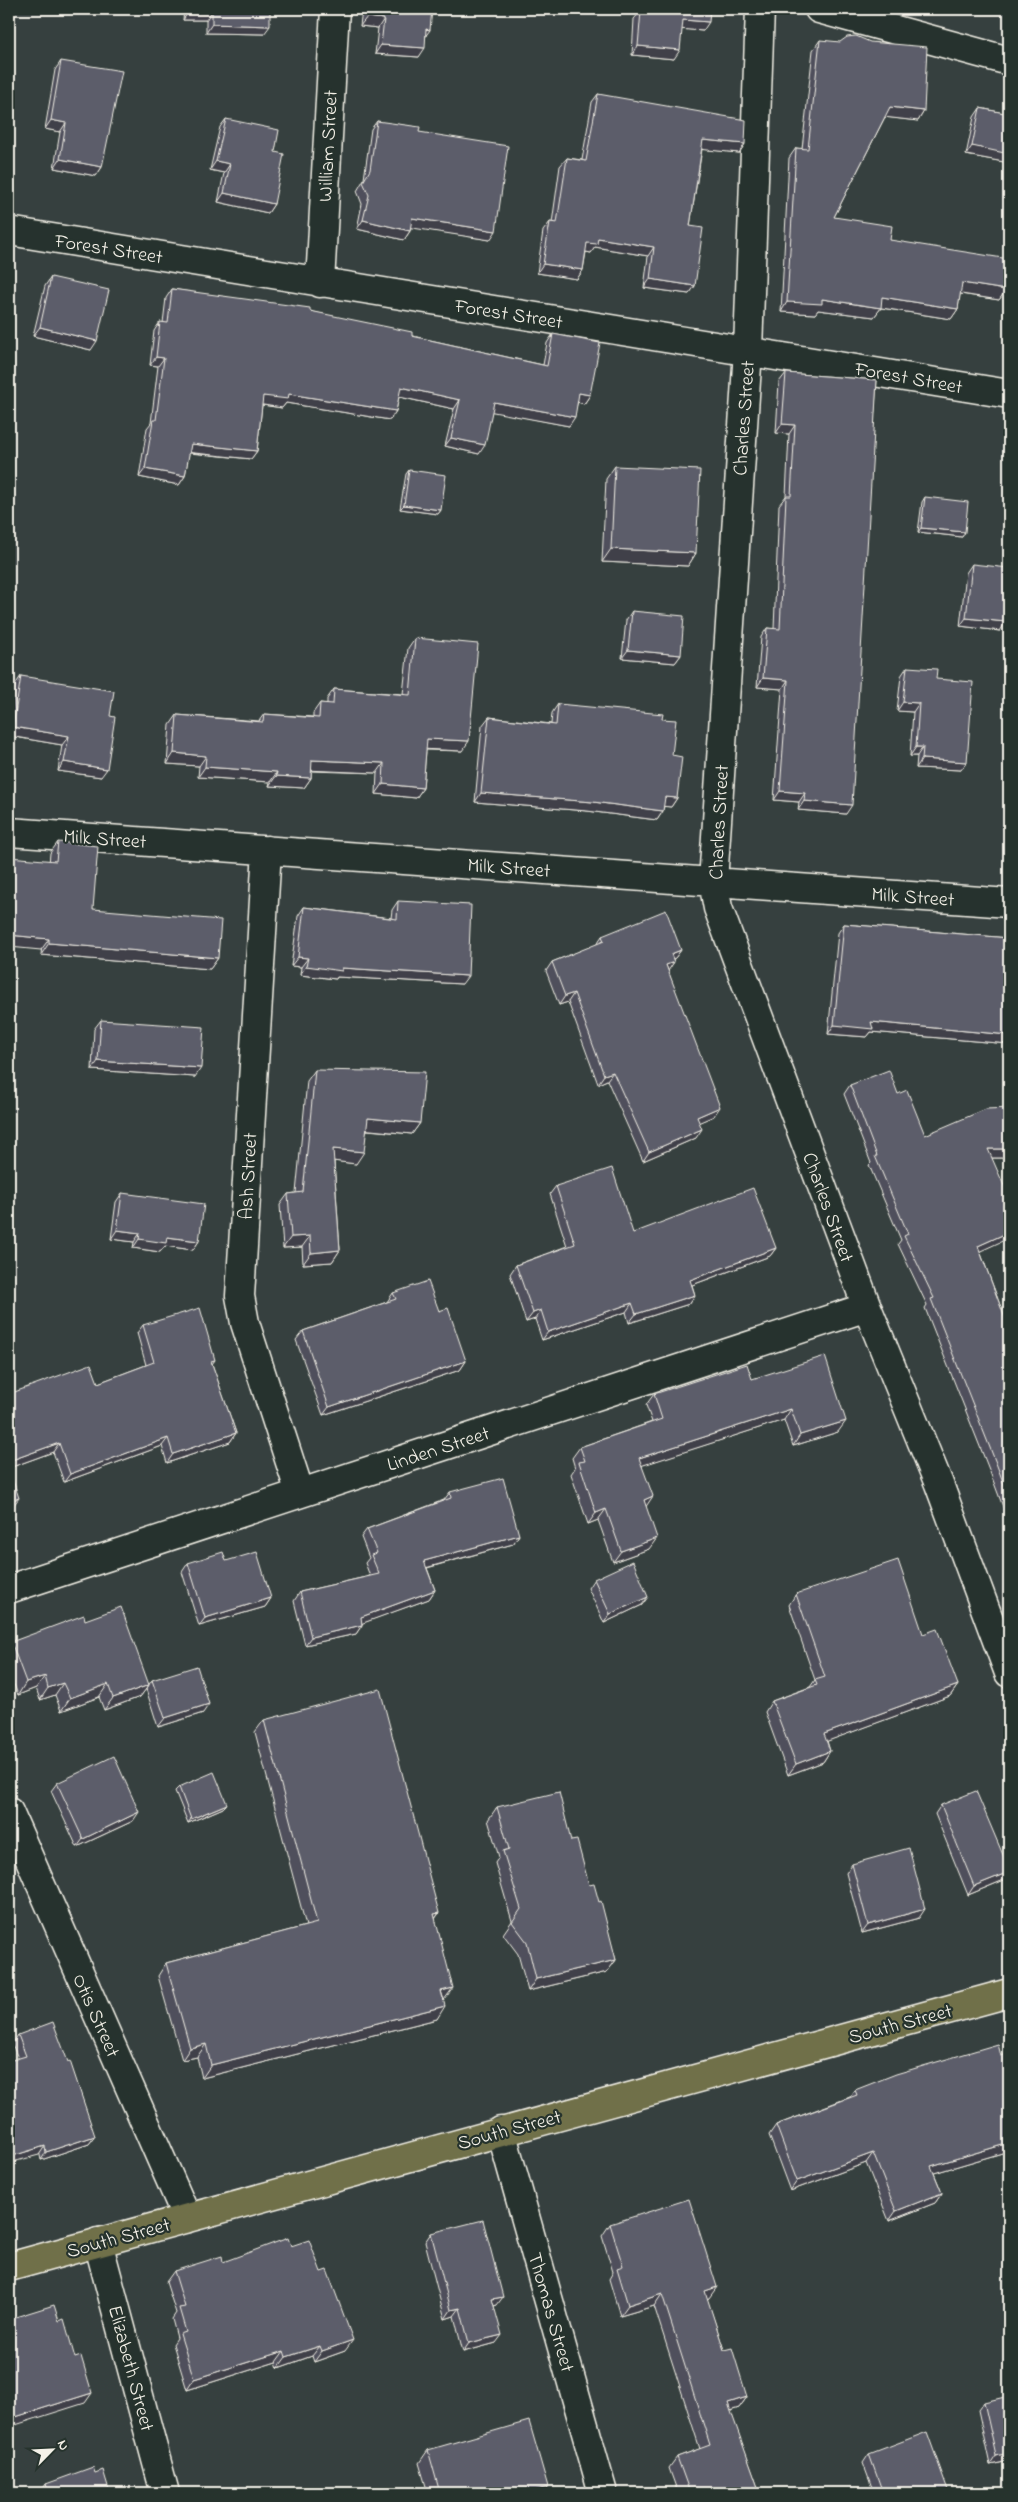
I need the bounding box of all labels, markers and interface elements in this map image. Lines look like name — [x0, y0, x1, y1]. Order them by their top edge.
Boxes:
street label: William Street — [312, 89, 347, 203]
street label: Forest Street — [52, 227, 165, 273]
street label: Forest Street — [452, 292, 565, 338]
street label: Forest Street — [851, 356, 965, 403]
street label: Charles Street — [727, 359, 764, 477]
street label: Charles Street — [703, 763, 738, 881]
street label: Milk Street — [62, 823, 148, 858]
street label: Milk Street — [466, 852, 552, 887]
street label: Milk Street — [870, 881, 956, 916]
street label: Ash Street — [233, 1131, 266, 1221]
street label: Charles Street — [793, 1149, 860, 1267]
street label: Linden Street — [384, 1420, 494, 1481]
street label: Otis Street — [63, 1969, 126, 2063]
street label: South Street — [846, 1998, 956, 2053]
street label: South Street — [455, 2104, 565, 2159]
street label: South Street — [64, 2212, 174, 2267]
street label: Thomas Street — [519, 2249, 581, 2376]
street label: Elizabeth Street — [99, 2302, 160, 2435]
north arrow — [28, 2424, 78, 2474]
text: N — [51, 2437, 74, 2454]

